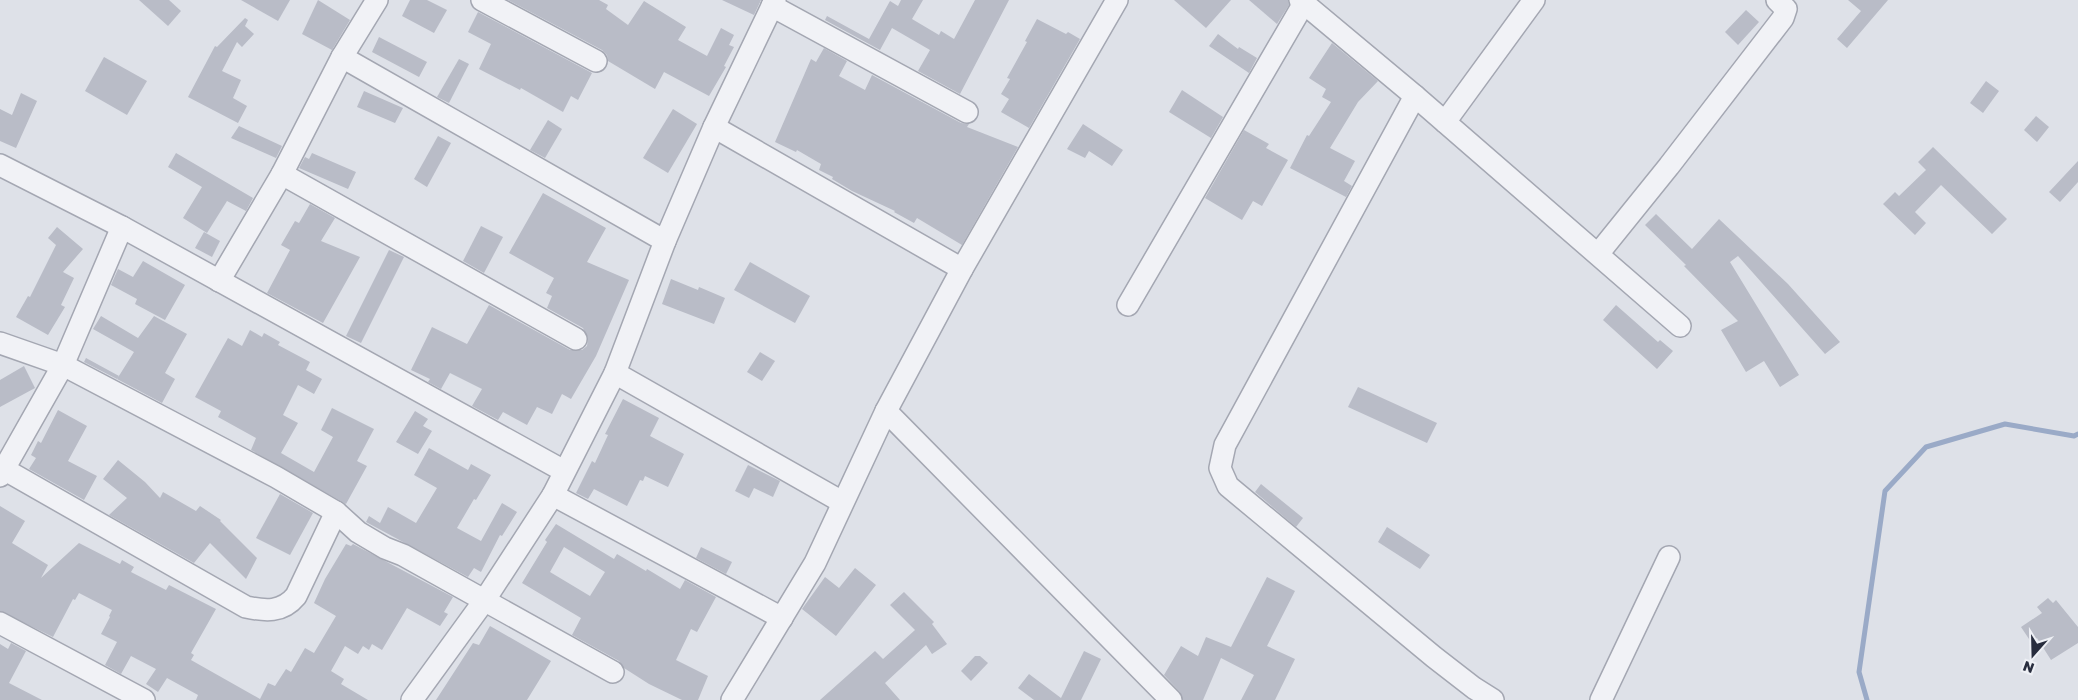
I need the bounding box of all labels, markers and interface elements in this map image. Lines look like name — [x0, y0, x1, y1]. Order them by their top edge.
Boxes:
north arrow — [2008, 630, 2058, 680]
text: N — [2020, 658, 2036, 677]

